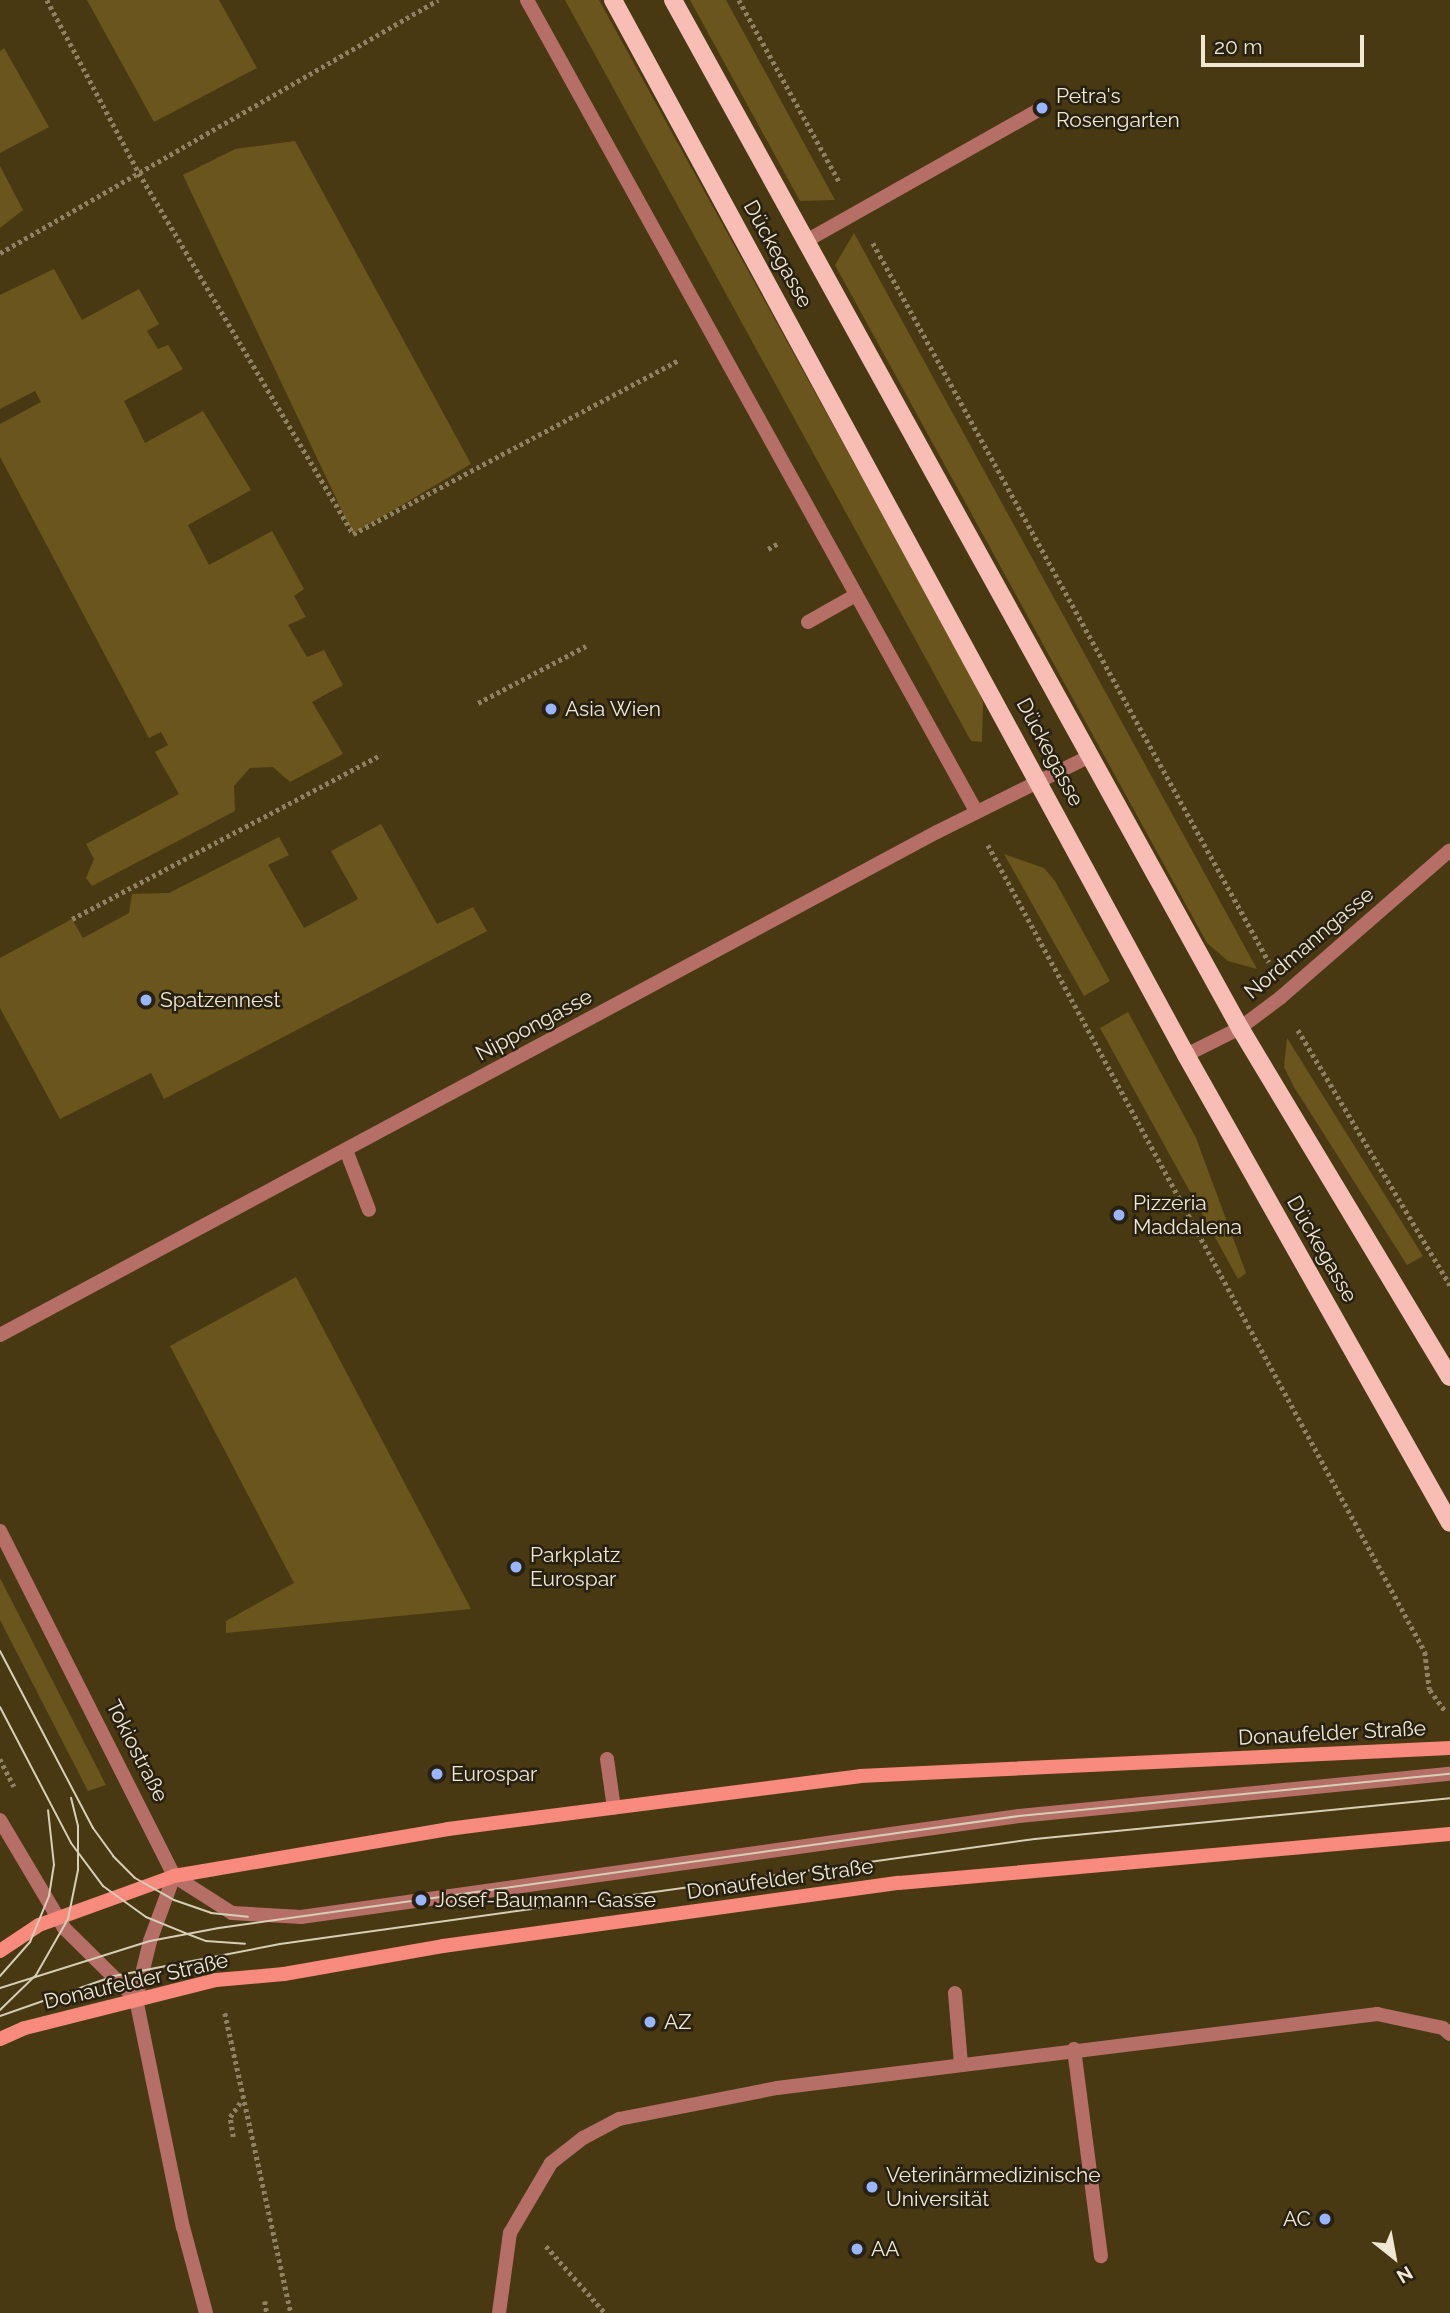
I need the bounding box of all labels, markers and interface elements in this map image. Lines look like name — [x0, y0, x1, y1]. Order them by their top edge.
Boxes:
scale bar — [1205, 21, 1368, 65]
text: 20 m — [1214, 34, 1262, 59]
place label: Petra's Rosengarten — [1056, 83, 1180, 133]
marker: Petra's Rosengarten — [1034, 100, 1050, 116]
street label: Dückegasse — [738, 196, 818, 312]
street label: Dückegasse — [1011, 694, 1089, 810]
place label: Asia Wien — [565, 696, 662, 722]
marker: Asia Wien — [543, 701, 559, 717]
street label: Nordmanngasse — [1239, 882, 1379, 1004]
street label: Nippongasse — [471, 984, 597, 1066]
place label: Spatzennest — [160, 987, 281, 1013]
marker: Spatzennest — [138, 992, 154, 1008]
place label: Pizzeria Maddalena — [1133, 1190, 1242, 1240]
street label: Dückegasse — [1281, 1191, 1363, 1307]
marker: Pizzeria Maddalena — [1111, 1207, 1127, 1223]
place label: Parkplatz Eurospar — [530, 1542, 620, 1592]
marker: Parkplatz Eurospar — [508, 1559, 524, 1575]
street label: Tokiostraße — [101, 1696, 173, 1806]
street label: Donaufelder Straße — [1237, 1715, 1427, 1751]
place label: Eurospar — [451, 1761, 537, 1787]
marker: Eurospar — [429, 1766, 445, 1782]
street label: Donaufelder Straße — [685, 1853, 875, 1905]
place label: Josef-Baumann-Gasse — [435, 1887, 656, 1913]
marker: Josef-Baumann-Gasse — [413, 1892, 429, 1908]
street label: Donaufelder Straße — [41, 1948, 231, 2014]
place label: AZ — [664, 2009, 691, 2035]
marker: AZ — [642, 2014, 658, 2030]
place label: Veterinärmedizinische Universität — [886, 2162, 1101, 2212]
marker: Veterinärmedizinische Universität — [864, 2179, 880, 2195]
place label: AC — [1283, 2206, 1311, 2232]
marker: AC — [1317, 2211, 1333, 2227]
north arrow — [1359, 2222, 1429, 2292]
place label: AA — [871, 2236, 899, 2262]
marker: AA — [849, 2241, 865, 2257]
text: N — [1393, 2262, 1417, 2288]

